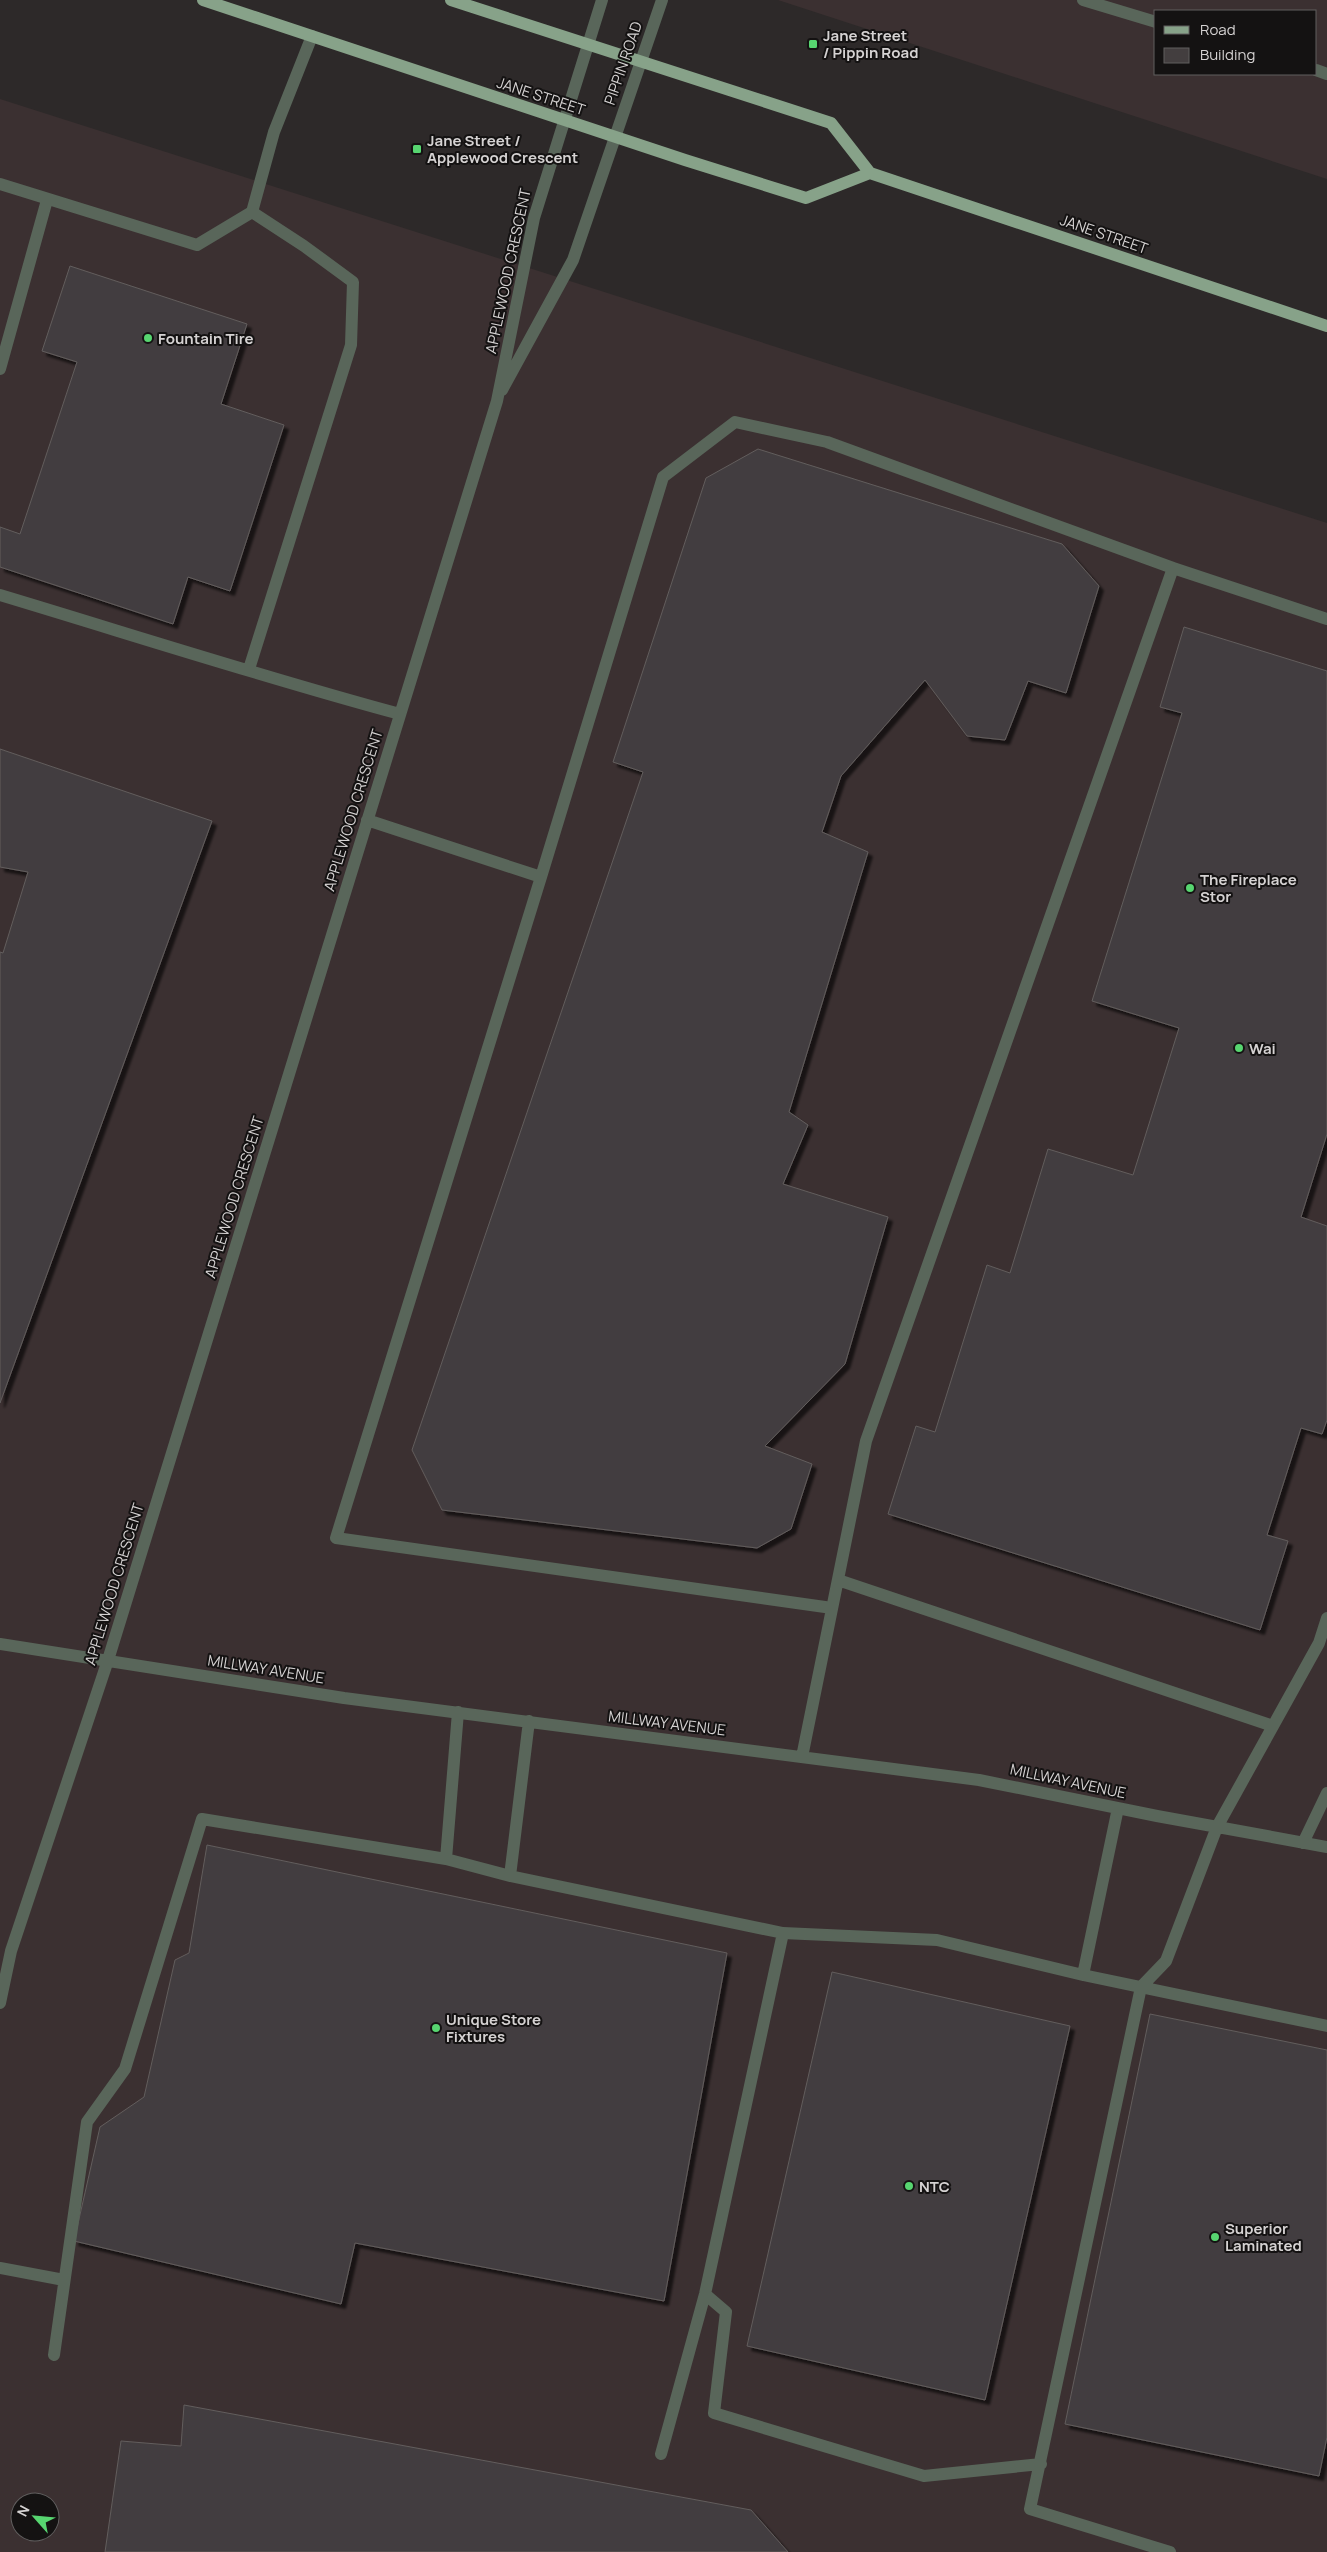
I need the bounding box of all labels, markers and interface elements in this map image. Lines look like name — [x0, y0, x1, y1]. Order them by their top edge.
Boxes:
legend — [1154, 10, 1317, 75]
street label: PIPPIN ROAD — [599, 18, 647, 108]
text: Road — [1200, 19, 1236, 40]
place label: Jane Street / Pippin Road — [823, 25, 918, 63]
marker: Jane Street / Pippin Road — [807, 38, 819, 50]
text: Building — [1200, 44, 1255, 65]
street label: JANE STREET — [494, 72, 588, 120]
place label: Jane Street / Applewood Crescent — [427, 130, 578, 168]
marker: Jane Street / Applewood Crescent — [411, 143, 423, 155]
street label: APPLEWOOD CRESCENT — [480, 186, 536, 356]
street label: JANE STREET — [1057, 209, 1151, 259]
place label: Fountain Tire — [158, 328, 254, 349]
marker: Fountain Tire — [142, 332, 154, 344]
street label: APPLEWOOD CRESCENT — [318, 726, 388, 894]
place label: The Fireplace Stor — [1200, 869, 1297, 907]
marker: The Fireplace Stor — [1184, 882, 1196, 894]
place label: Wai — [1249, 1038, 1276, 1059]
marker: Wai — [1233, 1042, 1245, 1054]
street label: APPLEWOOD CRESCENT — [199, 1113, 269, 1281]
street label: APPLEWOOD CRESCENT — [79, 1500, 149, 1668]
street label: MILLWAY AVENUE — [206, 1649, 326, 1689]
street label: MILLWAY AVENUE — [607, 1705, 727, 1741]
street label: MILLWAY AVENUE — [1008, 1758, 1128, 1804]
place label: Unique Store Fixtures — [446, 2009, 541, 2047]
marker: Unique Store Fixtures — [430, 2022, 442, 2034]
place label: NTC — [919, 2176, 950, 2197]
marker: NTC — [903, 2180, 915, 2192]
place label: Superior Laminated — [1225, 2218, 1302, 2256]
marker: Superior Laminated — [1209, 2231, 1221, 2243]
north arrow — [10, 2492, 60, 2542]
text: N — [12, 2502, 34, 2520]

